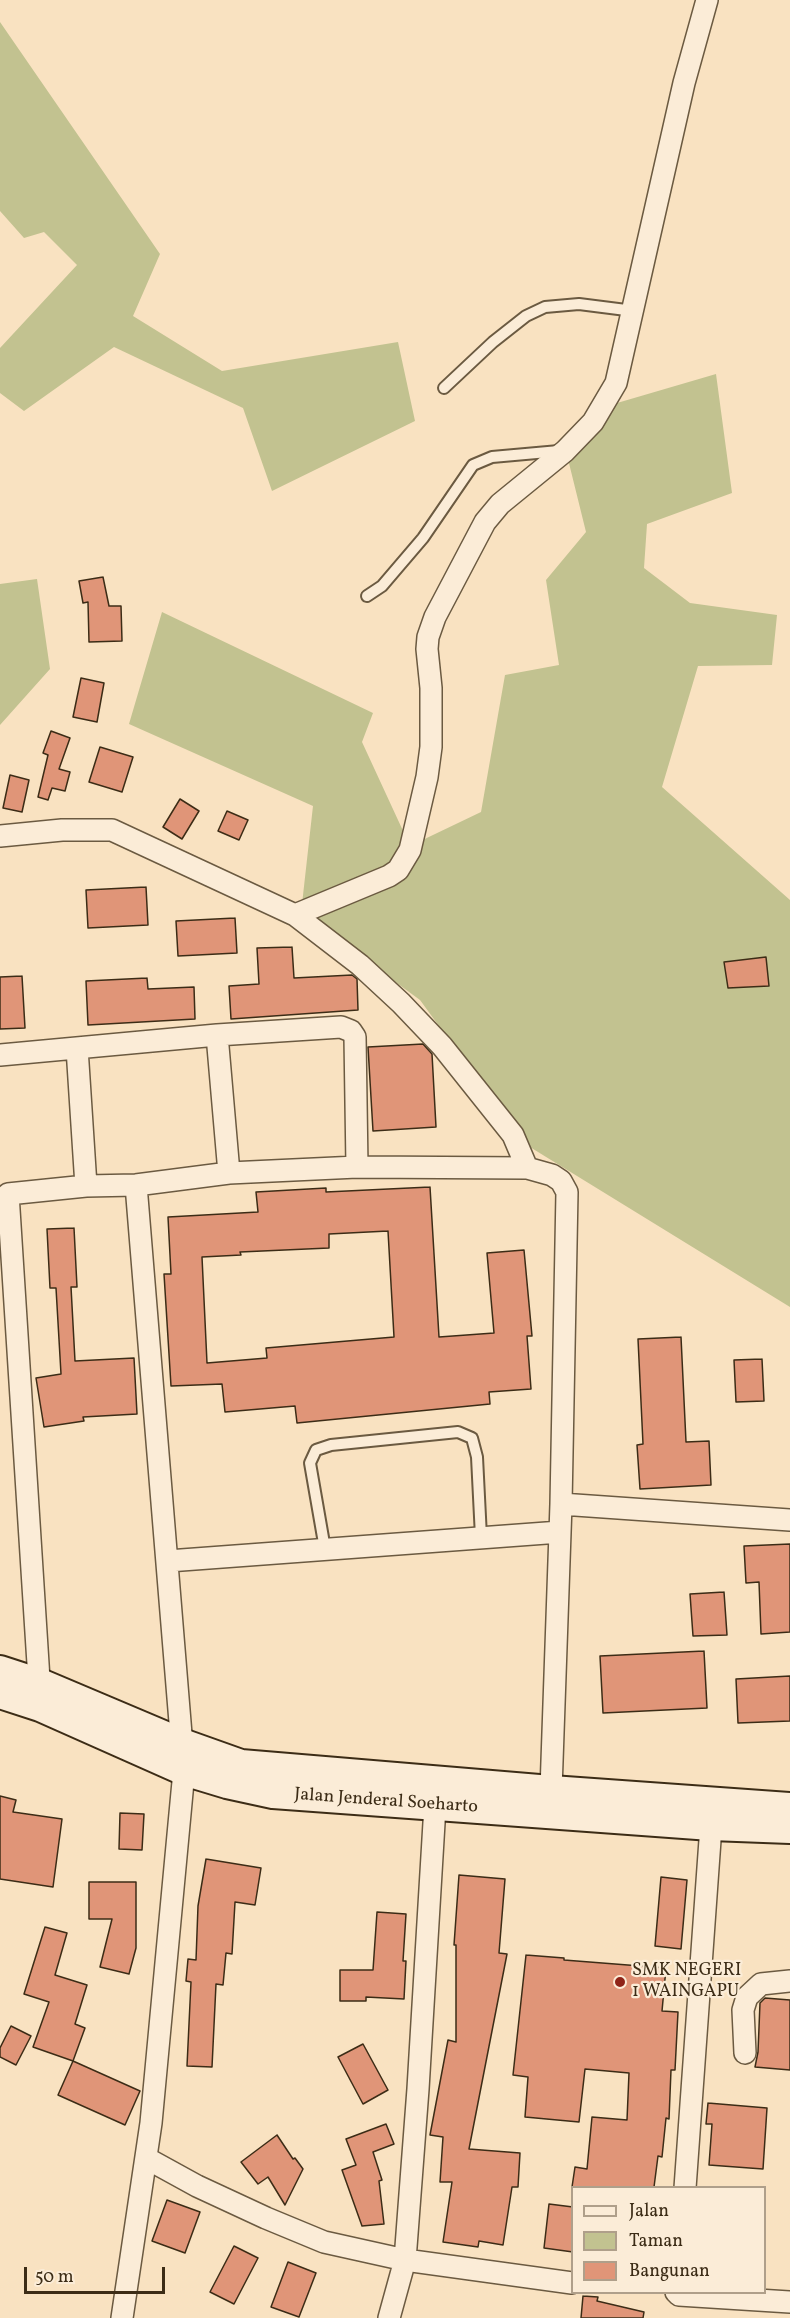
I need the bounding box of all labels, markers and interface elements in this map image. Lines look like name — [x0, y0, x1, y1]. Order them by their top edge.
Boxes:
street label: Jalan Jenderal Soeharto — [293, 1785, 479, 1819]
place label: SMK NEGERI 1 WAINGAPU — [632, 1961, 741, 2004]
marker: SMK NEGERI 1 WAINGAPU — [613, 1975, 627, 1989]
legend — [571, 2186, 766, 2294]
text: Jalan — [629, 2199, 669, 2224]
text: Taman — [629, 2229, 683, 2254]
scale bar — [27, 2255, 168, 2293]
text: Bangunan — [629, 2259, 710, 2284]
text: 50 m — [35, 2265, 74, 2290]

